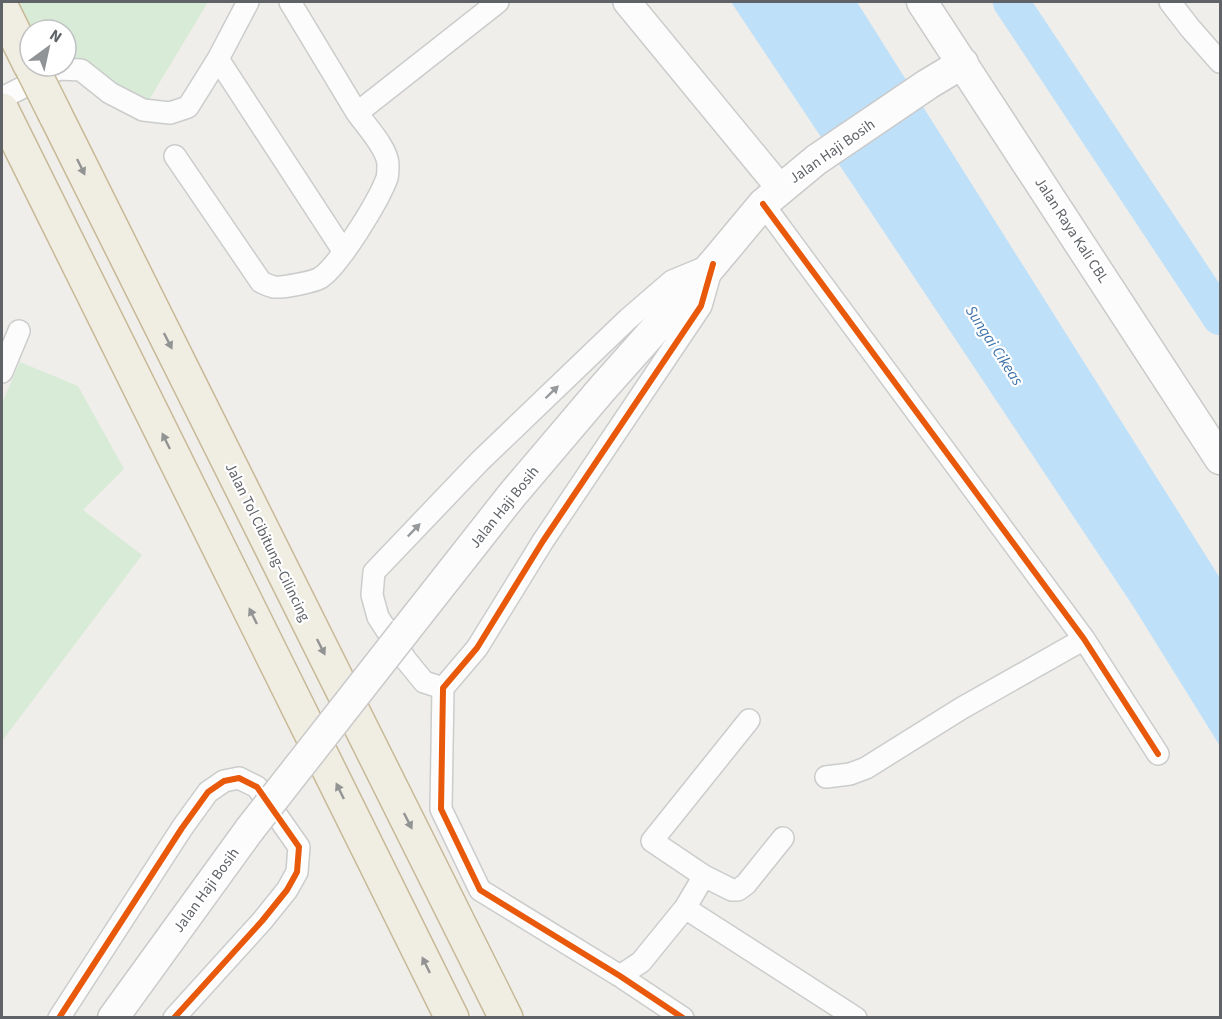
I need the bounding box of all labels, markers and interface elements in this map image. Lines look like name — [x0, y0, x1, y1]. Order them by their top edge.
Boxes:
north arrow — [18, 18, 78, 78]
text: N — [45, 24, 66, 48]
street label: Jalan Haji Bosih — [785, 114, 879, 189]
one-way arrow — [77, 158, 86, 175]
street label: Jalan Raya Kali CBL — [1030, 173, 1114, 287]
water label: Sungai Cikeas — [960, 301, 1029, 390]
one-way arrow — [163, 332, 173, 350]
one-way arrow — [545, 385, 559, 399]
one-way arrow — [162, 433, 171, 450]
street label: Jalan Tol Cibitung–Cilincing — [220, 459, 315, 625]
street label: Jalan Haji Bosih — [465, 462, 544, 553]
one-way arrow — [407, 523, 421, 537]
one-way arrow — [248, 607, 257, 624]
one-way arrow — [316, 639, 326, 656]
one-way arrow — [335, 782, 344, 799]
one-way arrow — [404, 813, 413, 830]
street label: Jalan Haji Bosih — [168, 844, 244, 937]
one-way arrow — [422, 957, 431, 974]

